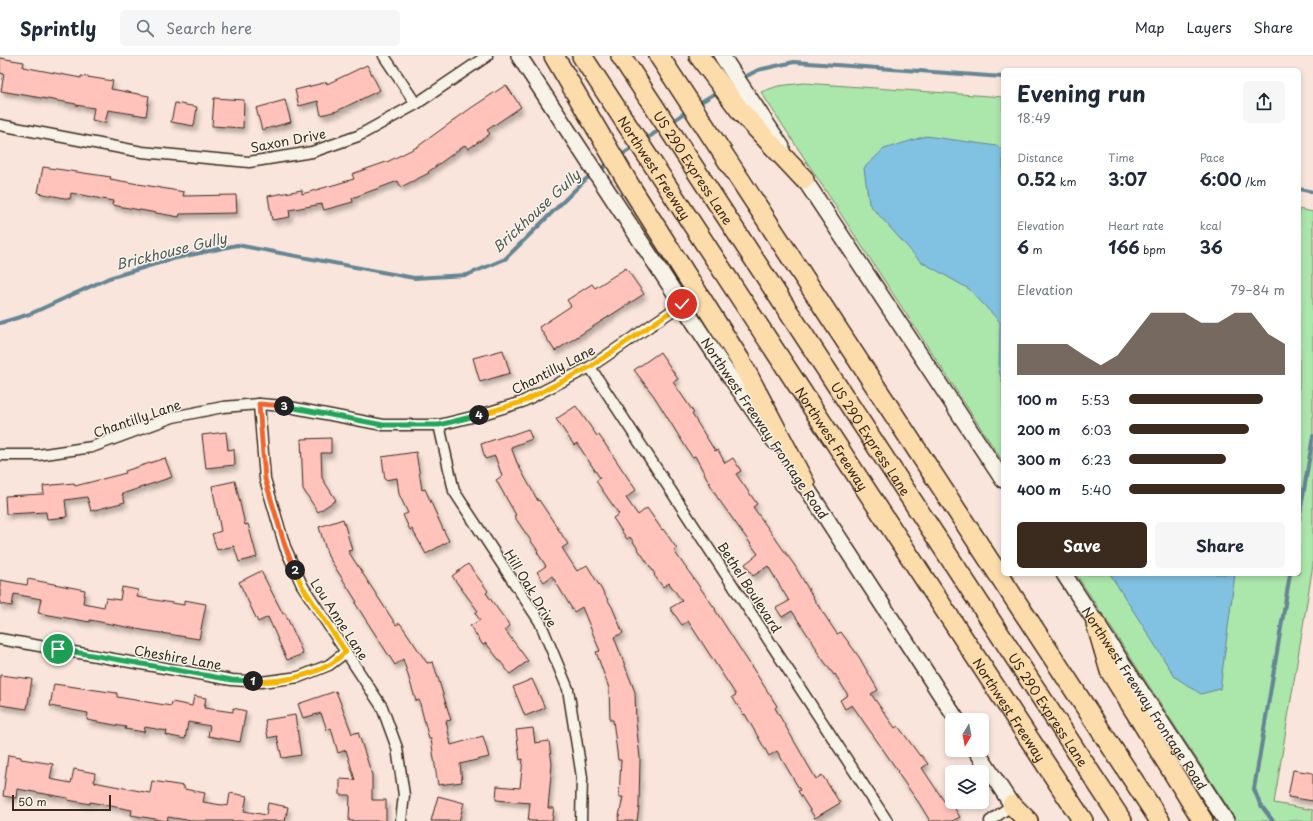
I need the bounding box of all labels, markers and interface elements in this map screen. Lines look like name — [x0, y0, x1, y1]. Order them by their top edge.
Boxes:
search box — [120, 10, 400, 46]
text: Sprintly — [20, 14, 96, 42]
text: Search here — [166, 16, 252, 39]
icon: search — [134, 17, 156, 39]
text: Map — [1135, 17, 1165, 38]
text: Layers — [1187, 17, 1232, 38]
text: Share — [1254, 17, 1293, 38]
text: Evening run — [1017, 76, 1146, 109]
button: share — [1243, 81, 1285, 123]
street label: US 290 Express Lane — [650, 107, 738, 228]
text: 18:49 — [1017, 108, 1051, 127]
street label: Northwest Freeway — [614, 112, 696, 223]
street label: Saxon Drive — [249, 123, 327, 157]
text: Distance — [1017, 149, 1063, 166]
text: Time — [1108, 149, 1134, 166]
text: Pace — [1200, 149, 1224, 166]
water label: Brickhouse Gully — [487, 164, 585, 257]
text: 0.52 — [1017, 166, 1056, 192]
text: 3:07 — [1108, 166, 1147, 192]
text: 6:00 — [1200, 166, 1242, 192]
text: km — [1056, 173, 1076, 190]
text: /km — [1242, 173, 1266, 190]
text: Elevation — [1017, 217, 1064, 234]
text: Heart rate — [1108, 217, 1164, 234]
text: kcal — [1200, 217, 1222, 234]
water label: Brickhouse Gully — [113, 227, 230, 275]
text: 6 — [1017, 234, 1029, 260]
text: 166 — [1108, 234, 1139, 260]
text: 36 — [1200, 234, 1223, 260]
text: m — [1029, 241, 1043, 258]
text: bpm — [1139, 241, 1166, 258]
text: Elevation — [1017, 280, 1073, 299]
text: 79–84 m — [1231, 280, 1285, 299]
pin — [665, 287, 699, 321]
icon: check — [671, 293, 693, 315]
street label: Northwest Freeway Frontage Road — [698, 334, 832, 522]
street label: Chantilly Lane — [508, 340, 598, 398]
street label: US 290 Express Lane — [827, 378, 916, 499]
street label: Northwest Freeway — [792, 384, 872, 494]
text: 100 m — [1017, 390, 1058, 409]
text: 5:53 — [1081, 390, 1110, 409]
street label: Chantilly Lane — [91, 394, 183, 442]
pin: 3 — [274, 396, 294, 416]
text: 3 — [280, 397, 288, 414]
pin: 4 — [469, 405, 489, 425]
text: 4 — [475, 406, 483, 423]
text: 200 m — [1017, 420, 1061, 439]
text: 6:03 — [1081, 420, 1112, 439]
text: 300 m — [1017, 450, 1061, 469]
text: 6:23 — [1081, 450, 1111, 469]
text: 400 m — [1017, 480, 1061, 499]
text: 5:40 — [1081, 480, 1111, 499]
button: Save — [1017, 522, 1147, 568]
button: Share — [1155, 522, 1285, 568]
street label: Bethel Boulevard — [713, 538, 787, 636]
street label: Hill Oak Drive — [500, 545, 562, 631]
pin: 2 — [285, 560, 305, 580]
text: 2 — [291, 561, 299, 578]
street label: Lou Anne Lane — [306, 574, 374, 664]
street label: Northwest Freeway Frontage Road — [1078, 602, 1212, 793]
pin — [41, 632, 75, 666]
icon: arrive — [47, 638, 69, 660]
street label: Cheshire Lane — [133, 640, 223, 674]
street label: US 290 Express Lane — [1005, 649, 1093, 770]
street label: Northwest Freeway — [969, 654, 1051, 765]
pin: 1 — [243, 671, 263, 691]
text: 1 — [250, 672, 256, 689]
north arrow — [945, 713, 989, 757]
map controls — [945, 713, 989, 809]
button: layers — [945, 765, 989, 809]
scale bar — [12, 793, 111, 812]
text: 50 m — [18, 793, 47, 810]

